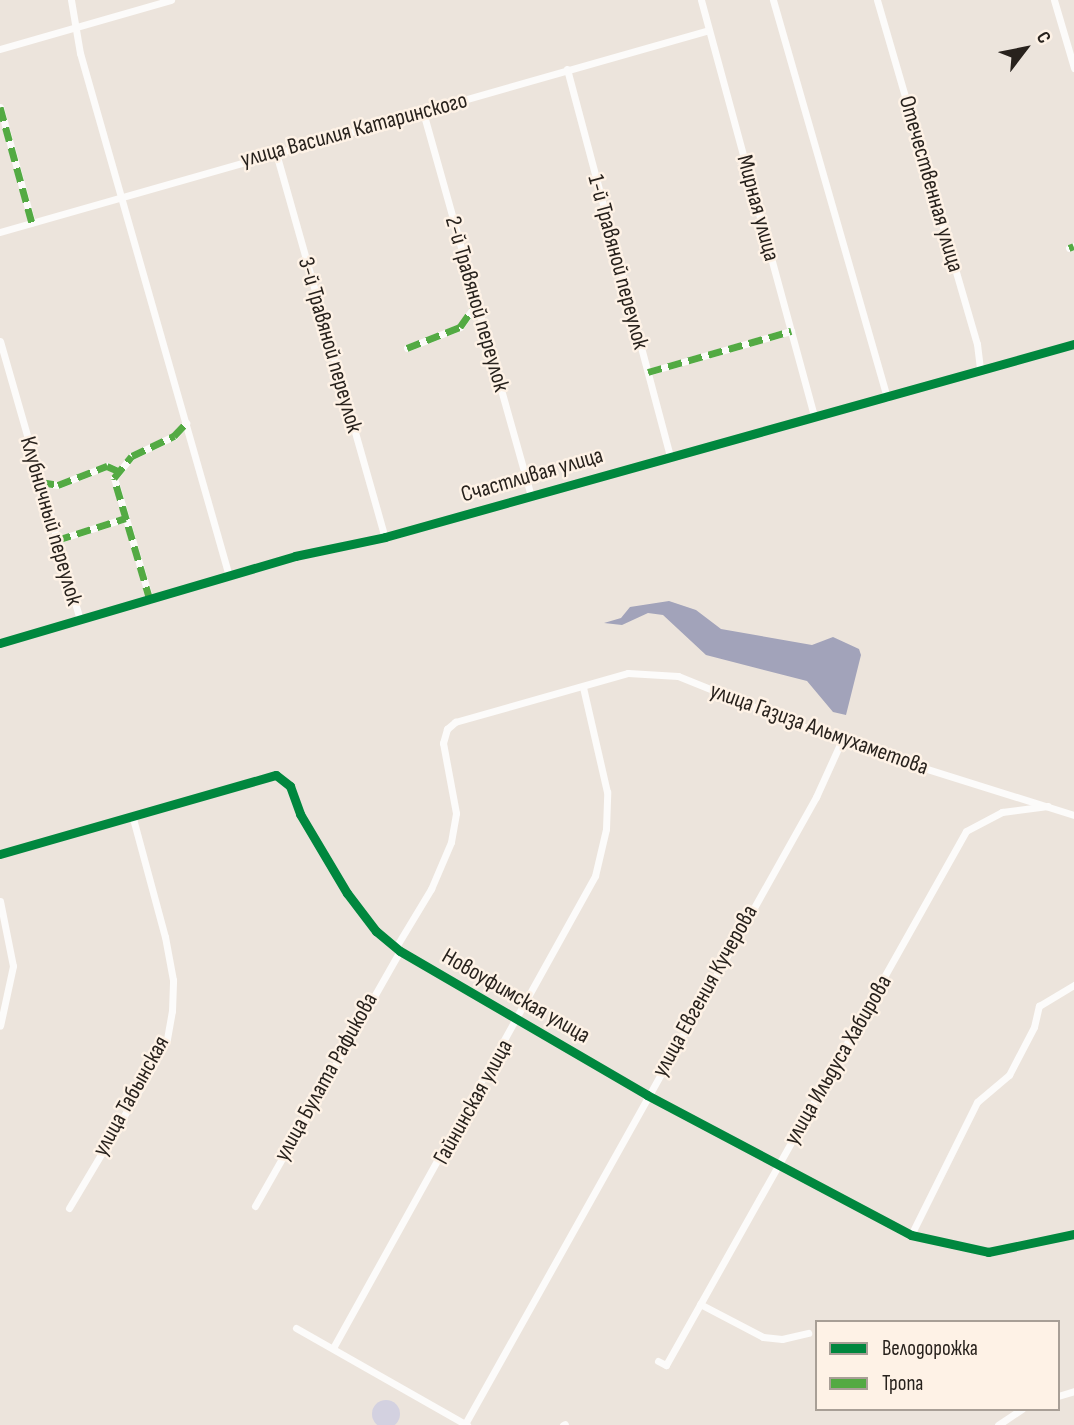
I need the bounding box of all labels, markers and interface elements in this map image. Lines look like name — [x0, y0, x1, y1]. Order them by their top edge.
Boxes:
north arrow — [990, 14, 1060, 84]
text: С — [1031, 27, 1056, 48]
street label: улица Василия Катаринского — [238, 86, 470, 174]
street label: Отечественная улица — [893, 93, 969, 275]
street label: Мирная улица — [731, 152, 785, 264]
street label: 1-й Травяной переулок — [581, 172, 655, 352]
street label: 2-й Травяной переулок — [439, 213, 515, 395]
street label: 3-й Травяной переулок — [292, 254, 368, 436]
street label: Клубничный переулок — [14, 433, 88, 609]
street label: Счастливая улица — [458, 442, 606, 508]
street label: улица Газиза Альмухаметова — [706, 677, 932, 781]
street label: улица Евгения Кучерова — [646, 900, 764, 1082]
street label: Новоуфимская улица — [437, 942, 595, 1050]
street label: улица Ильдуса Хабирова — [778, 970, 898, 1150]
street label: улица Булата Рафикова — [268, 988, 384, 1166]
street label: улица Табынская — [87, 1031, 175, 1161]
street label: Гайнинская улица — [427, 1035, 519, 1169]
legend — [815, 1320, 1060, 1411]
text: Велодорожка — [882, 1336, 978, 1361]
text: Тропа — [882, 1371, 923, 1396]

